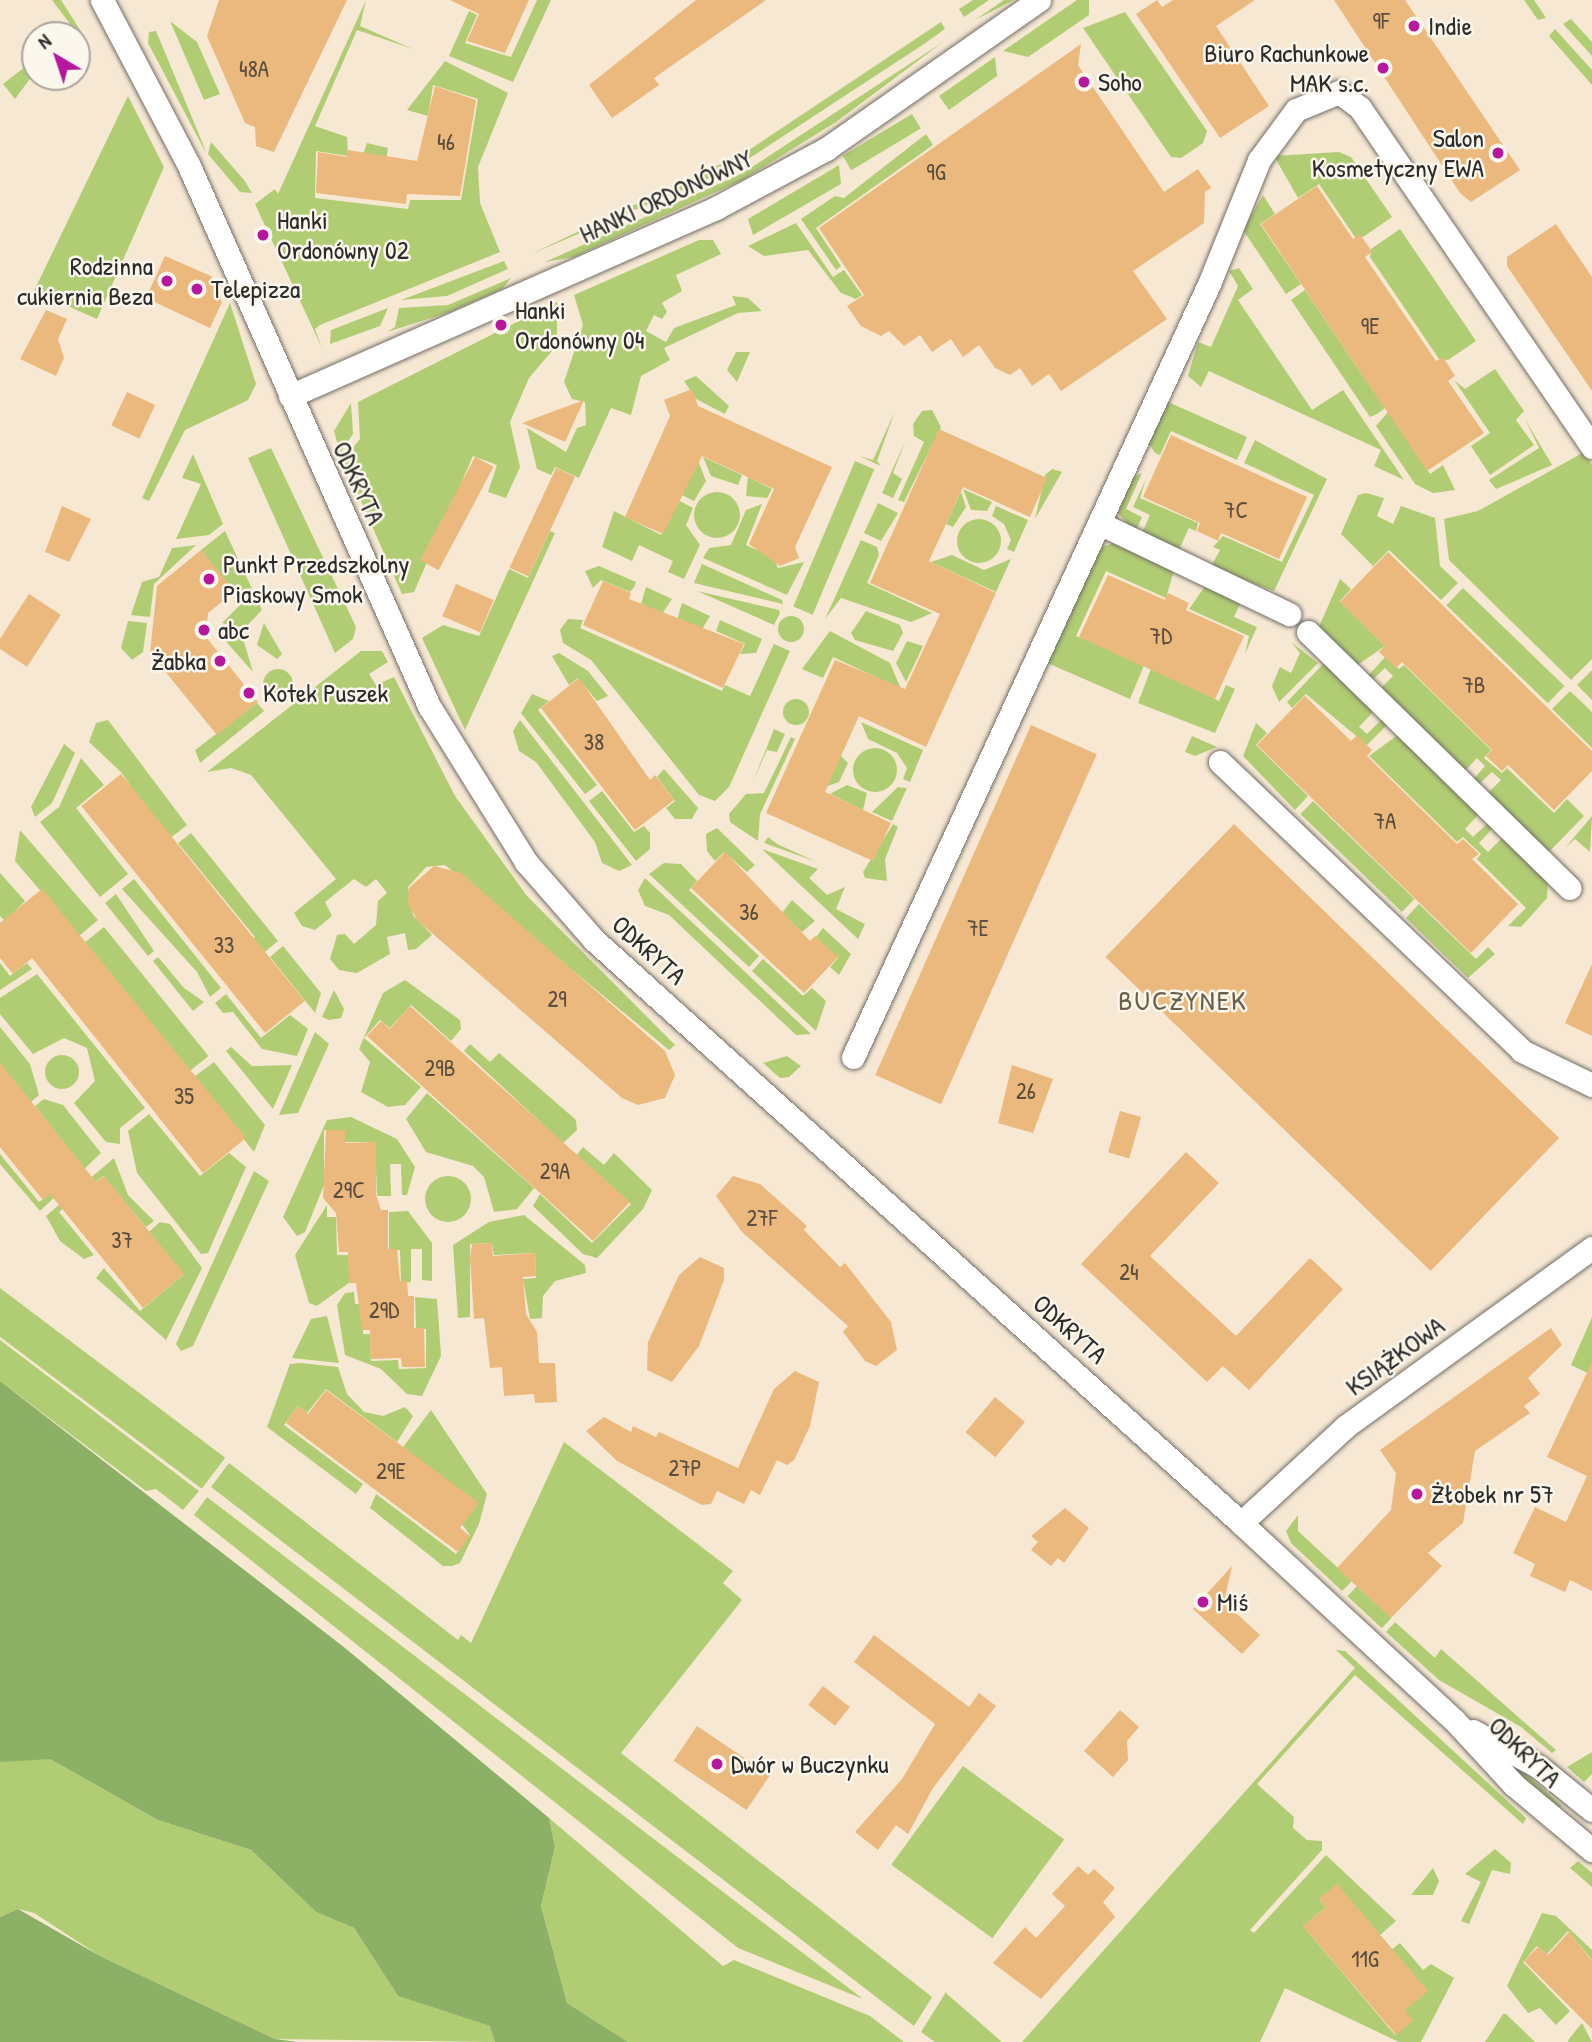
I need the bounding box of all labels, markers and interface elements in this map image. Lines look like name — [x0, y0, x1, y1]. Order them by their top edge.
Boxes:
house number: 9F — [1372, 7, 1390, 35]
place label: Indie — [1428, 10, 1472, 42]
marker: Indie — [1406, 18, 1422, 34]
north arrow — [21, 21, 91, 91]
text: N — [32, 28, 56, 55]
place label: Biuro Rachunkowe MAK s.c. — [1204, 37, 1369, 98]
house number: 48A — [239, 55, 269, 83]
marker: Biuro Rachunkowe MAK s.c. — [1375, 60, 1391, 76]
place label: Soho — [1098, 66, 1142, 98]
marker: Soho — [1076, 74, 1092, 90]
place label: Salon Kosmetyczny EWA — [1312, 122, 1484, 184]
house number: 46 — [437, 128, 455, 156]
street label: HANKI ORDONÓWNY — [575, 142, 757, 250]
marker: Salon Kosmetyczny EWA — [1490, 145, 1506, 161]
house number: 9G — [926, 158, 946, 186]
place label: Hanki Ordonówny 02 — [277, 204, 409, 266]
marker: Hanki Ordonówny 02 — [255, 227, 271, 243]
place label: Rodzinna cukiernia Beza — [17, 250, 153, 312]
marker: Rodzinna cukiernia Beza — [159, 273, 175, 289]
place label: Telepizza — [211, 273, 300, 305]
marker: Telepizza — [189, 281, 205, 297]
place label: Hanki Ordonówny 04 — [515, 294, 644, 356]
house number: 9E — [1361, 312, 1379, 340]
marker: Hanki Ordonówny 04 — [493, 317, 509, 333]
street label: ODKRYTA — [326, 436, 392, 530]
house number: 7C — [1224, 496, 1248, 524]
place label: Punkt Przedszkolny Piaskowy Smok — [223, 548, 410, 610]
marker: Punkt Przedszkolny Piaskowy Smok — [201, 571, 217, 587]
place label: abc — [218, 614, 249, 646]
marker: abc — [196, 622, 212, 638]
house number: 7D — [1150, 622, 1172, 650]
place label: Żabka — [151, 645, 206, 677]
marker: Żabka — [212, 653, 228, 669]
house number: 7B — [1462, 671, 1486, 699]
place label: Kotek Puszek — [263, 677, 388, 709]
marker: Kotek Puszek — [241, 685, 257, 701]
house number: 38 — [584, 728, 604, 756]
house number: 7A — [1374, 807, 1396, 835]
house number: 36 — [739, 898, 759, 926]
street label: ODKRYTA — [606, 909, 692, 991]
house number: 7E — [967, 914, 989, 942]
house number: 33 — [214, 931, 234, 959]
district label: BUCZYNEK — [1119, 983, 1247, 1017]
house number: 29 — [547, 985, 567, 1013]
house number: 29B — [425, 1054, 455, 1082]
house number: 26 — [1016, 1077, 1036, 1105]
house number: 35 — [174, 1082, 194, 1110]
house number: 29A — [540, 1157, 570, 1185]
house number: 29C — [333, 1176, 365, 1204]
house number: 27F — [747, 1204, 777, 1232]
house number: 37 — [111, 1226, 133, 1254]
house number: 24 — [1119, 1258, 1139, 1286]
street label: ODKRYTA — [1027, 1288, 1113, 1370]
house number: 29D — [369, 1296, 399, 1324]
street label: KSIĄŻKOWA — [1340, 1310, 1450, 1402]
house number: 27P — [668, 1454, 702, 1482]
house number: 29E — [376, 1457, 406, 1485]
place label: Żłobek nr 57 — [1431, 1478, 1554, 1510]
marker: Żłobek nr 57 — [1409, 1486, 1425, 1502]
place label: Miś — [1217, 1586, 1248, 1618]
marker: Miś — [1195, 1594, 1211, 1610]
street label: ODKRYTA — [1482, 1710, 1568, 1794]
place label: Dwór w Buczynku — [731, 1748, 889, 1780]
marker: Dwór w Buczynku — [709, 1756, 725, 1772]
house number: 11G — [1351, 1945, 1379, 1973]

